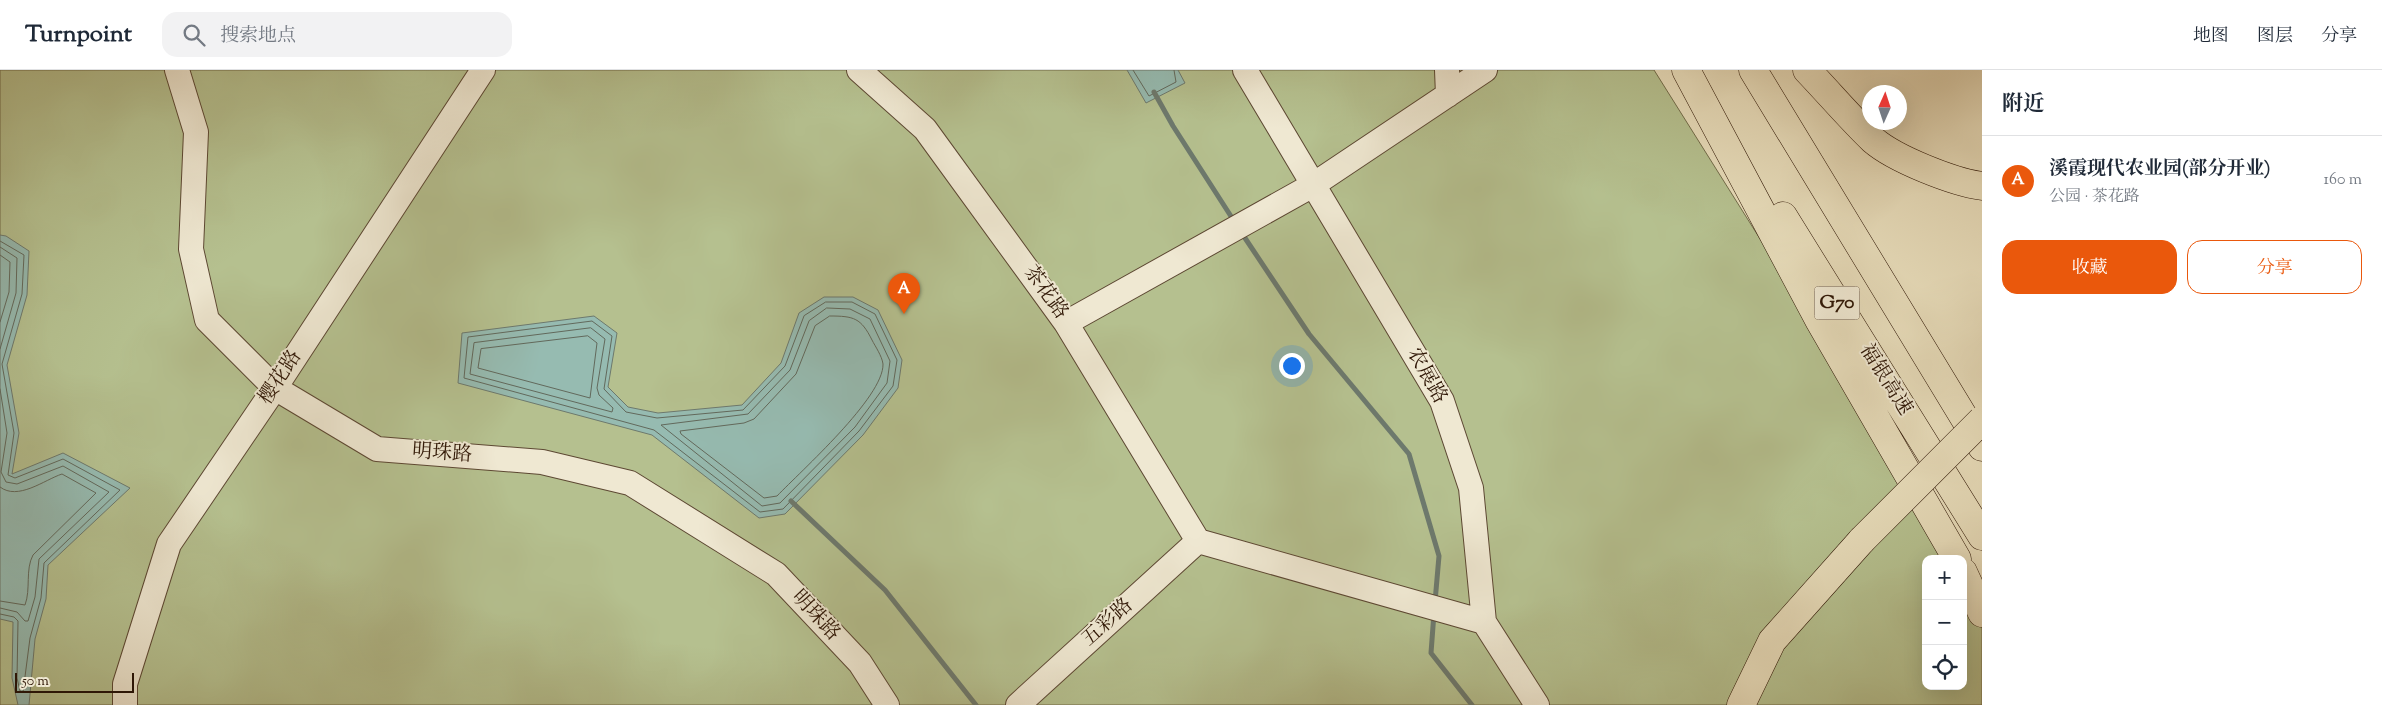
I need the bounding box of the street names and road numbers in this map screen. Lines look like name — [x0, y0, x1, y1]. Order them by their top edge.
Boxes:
street label: 茶花路 — [1016, 260, 1074, 326]
road number: G70 — [1814, 287, 1860, 320]
street label: 福银高速 — [1852, 338, 1918, 422]
street label: 农展路 — [1399, 343, 1453, 409]
street label: 樱花路 — [253, 345, 309, 411]
street label: 明珠路 — [411, 437, 473, 471]
street label: 明珠路 — [784, 584, 846, 648]
street label: 五彩路 — [1076, 592, 1140, 654]

